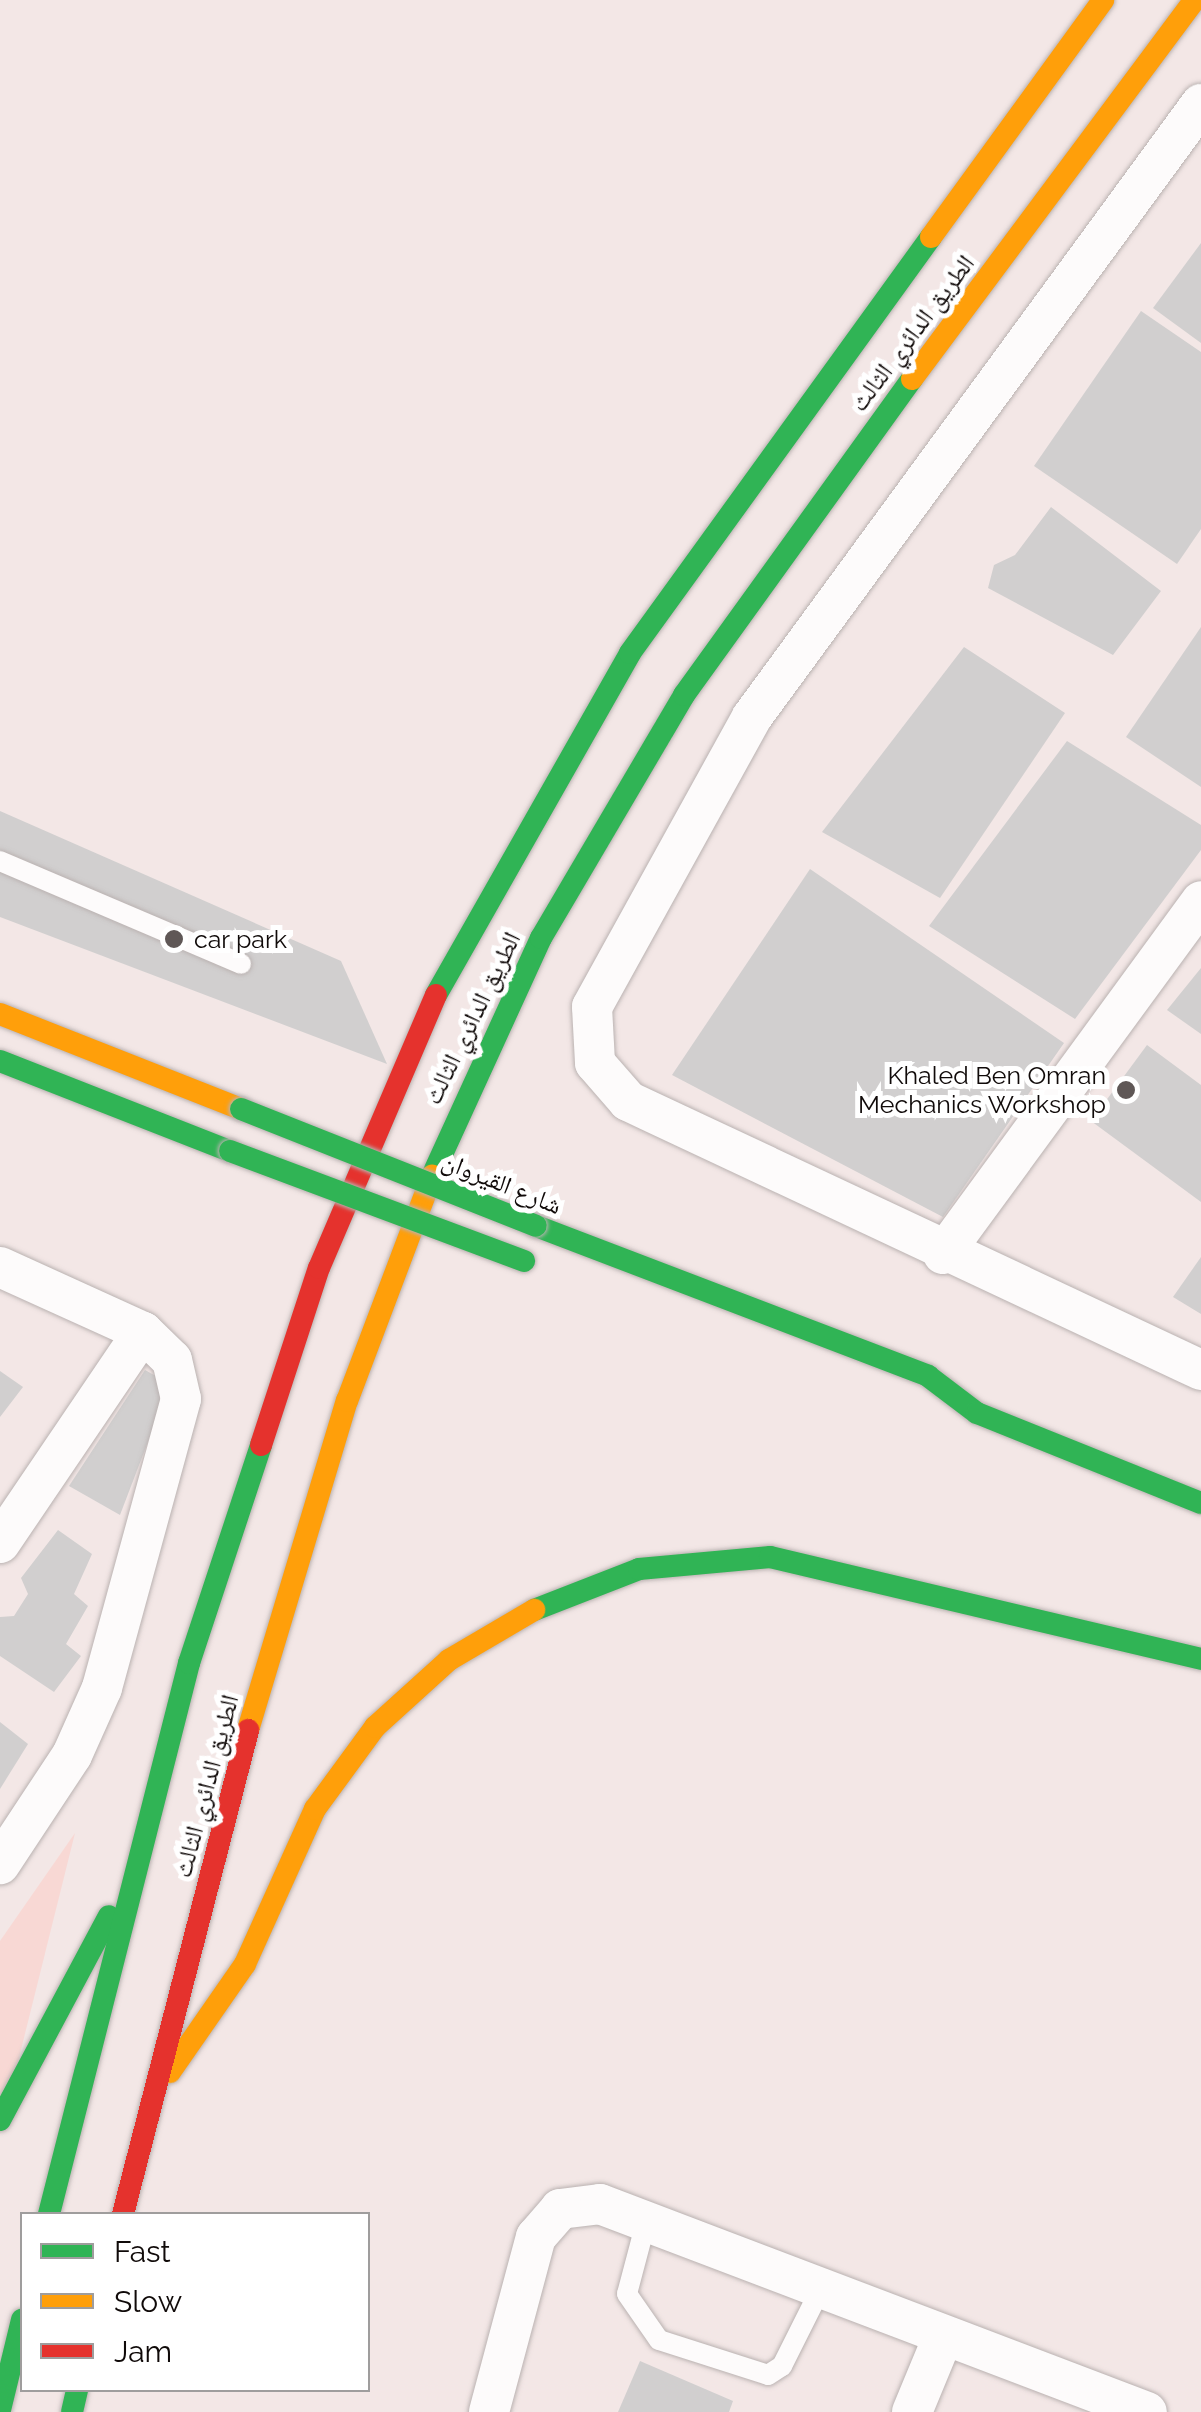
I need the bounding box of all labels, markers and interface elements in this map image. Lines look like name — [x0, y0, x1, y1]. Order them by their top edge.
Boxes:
street label: الطريق الدائري الثالث — [843, 249, 981, 417]
place label: car park — [194, 924, 288, 954]
street label: الطريق الدائري الثالث — [417, 927, 527, 1109]
marker: car park — [163, 928, 185, 950]
place label: Khaled Ben Omran Mechanics Workshop — [857, 1061, 1106, 1120]
marker: Khaled Ben Omran Mechanics Workshop — [1115, 1079, 1137, 1101]
street label: شارع القيروان — [438, 1145, 566, 1221]
street label: الطريق الدائري الثالث — [167, 1691, 245, 1881]
legend — [20, 2212, 370, 2392]
text: Fast — [114, 2234, 171, 2269]
text: Slow — [114, 2284, 182, 2319]
text: Jam — [114, 2334, 172, 2369]

